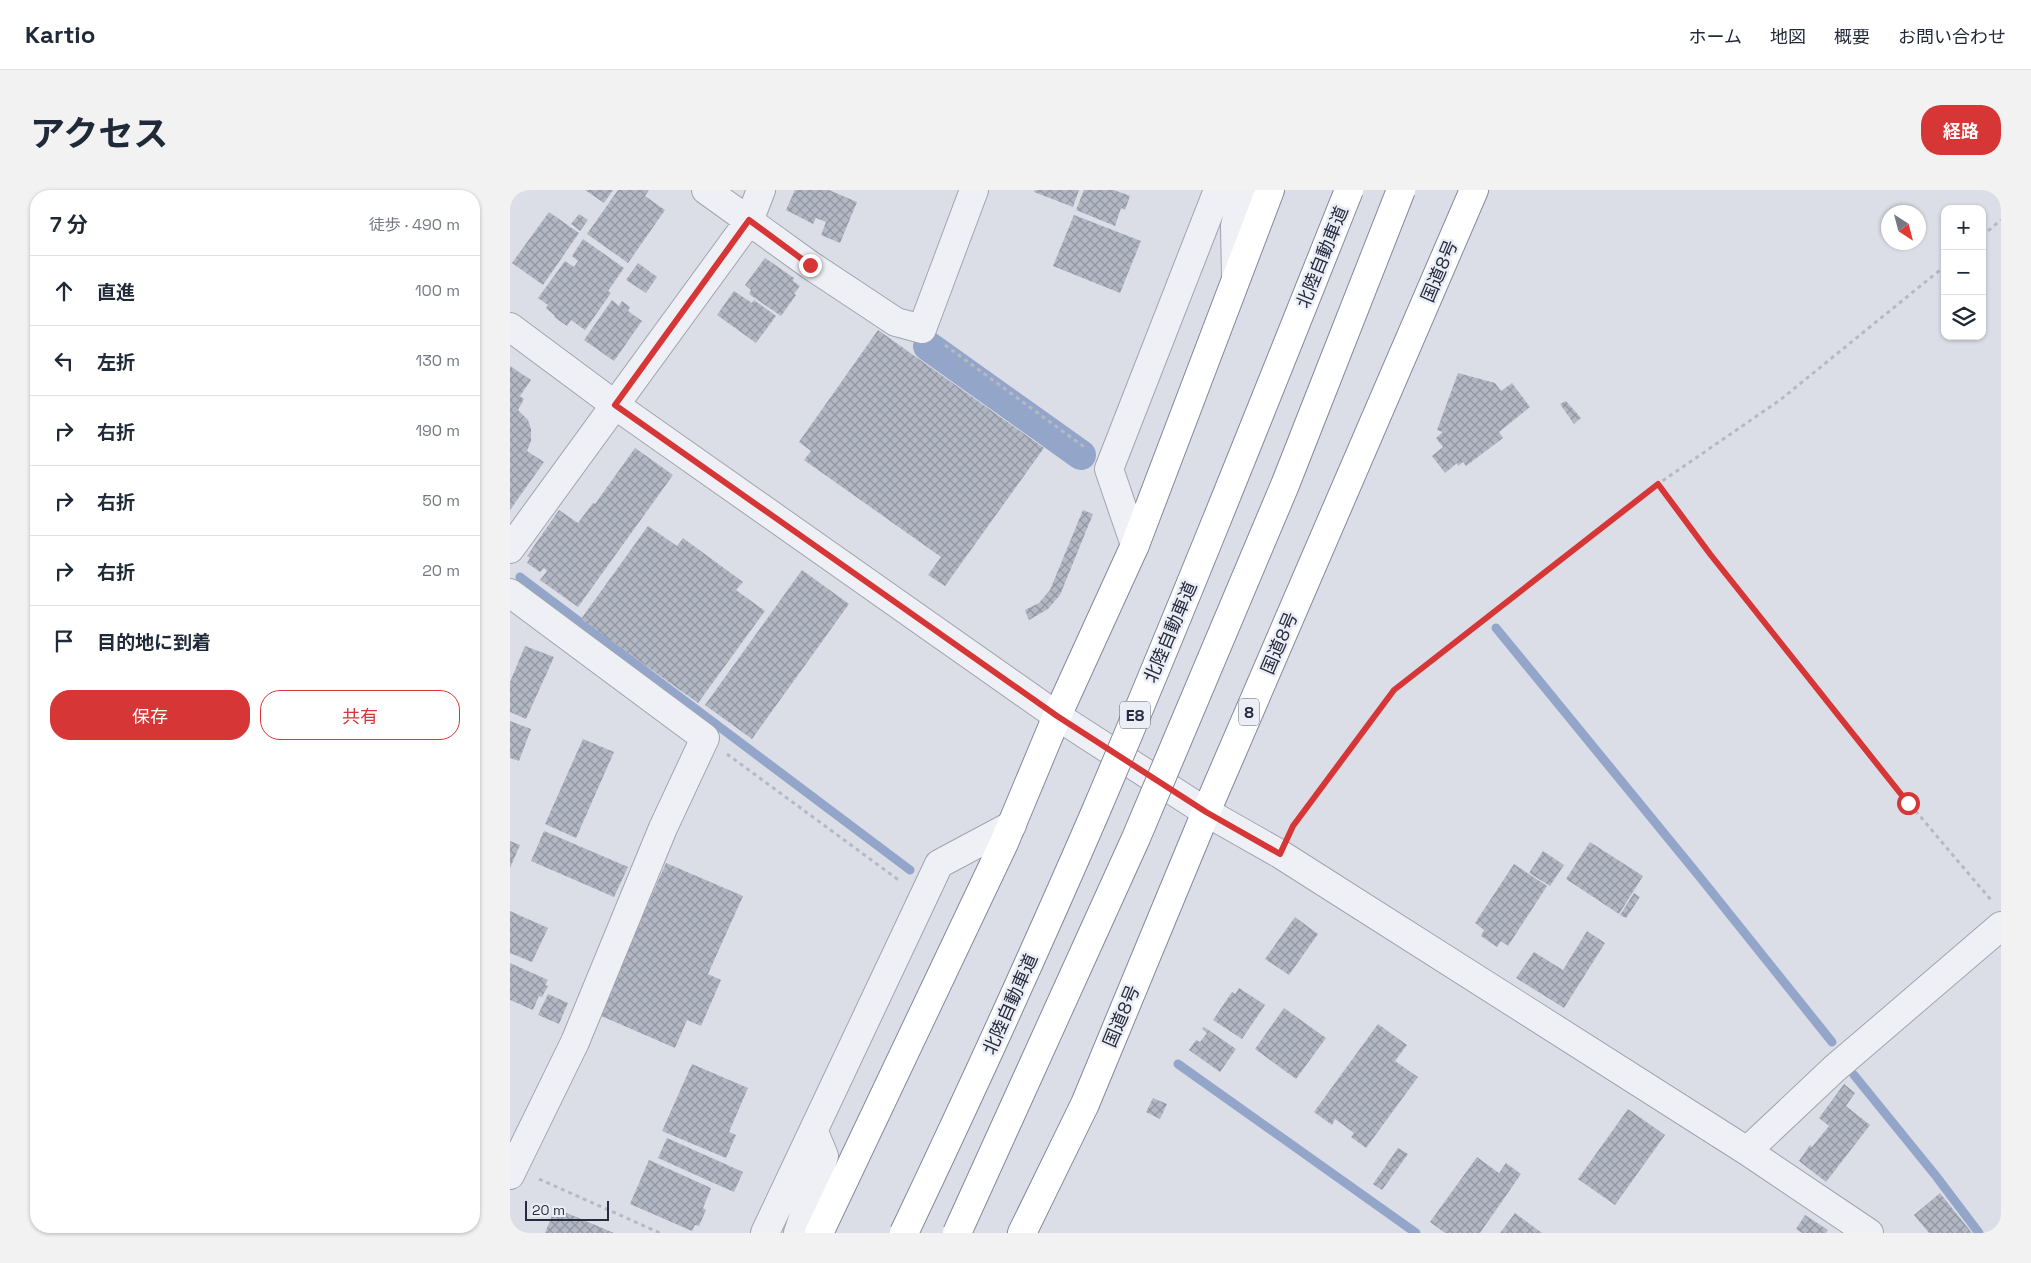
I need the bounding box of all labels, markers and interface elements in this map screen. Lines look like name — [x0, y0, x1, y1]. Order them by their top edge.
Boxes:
text: Kartio — [25, 19, 95, 50]
text: ホーム — [1689, 25, 1742, 48]
text: 地図 — [1770, 25, 1806, 48]
text: 概要 — [1834, 25, 1870, 48]
text: お問い合わせ — [1898, 25, 2006, 48]
button: 経路 — [1921, 105, 2001, 155]
text: アクセス — [30, 112, 168, 156]
street label: 北陸自動車道 — [1291, 203, 1353, 311]
north arrow — [1881, 205, 1926, 250]
map controls — [1941, 205, 1986, 340]
button: + — [1941, 205, 1986, 250]
text: 7 分 — [50, 211, 88, 238]
text: 徒歩 · 490 m — [369, 214, 460, 235]
street label: 国道8号 — [1416, 236, 1462, 306]
button: − — [1941, 250, 1986, 295]
route end — [799, 254, 822, 277]
icon: ahead — [50, 277, 78, 305]
text: 直進 — [97, 280, 135, 305]
text: 100 m — [415, 280, 460, 301]
button: layers — [1941, 295, 1986, 340]
icon: left — [50, 347, 78, 375]
text: 左折 — [97, 350, 135, 375]
text: 130 m — [416, 350, 460, 371]
icon: right — [50, 417, 78, 445]
text: 右折 — [97, 420, 135, 445]
text: 190 m — [415, 420, 460, 441]
icon: right — [50, 487, 78, 515]
text: 右折 — [97, 490, 135, 515]
text: 50 m — [422, 490, 460, 511]
icon: right — [50, 557, 78, 585]
text: 右折 — [97, 560, 135, 585]
text: 20 m — [422, 560, 460, 581]
street label: 北陸自動車道 — [1138, 578, 1202, 686]
street label: 国道8号 — [1256, 608, 1302, 678]
icon: arrive — [50, 627, 78, 655]
text: 目的地に到着 — [97, 630, 211, 655]
button: 保存 — [50, 690, 250, 740]
button: 共有 — [260, 690, 460, 740]
road number: 8 — [1239, 698, 1259, 726]
road number: E8 — [1120, 702, 1150, 728]
route start — [1897, 792, 1920, 815]
street label: 北陸自動車道 — [978, 950, 1042, 1058]
street label: 国道8号 — [1098, 981, 1144, 1051]
scale bar — [525, 1198, 609, 1221]
text: 20 m — [532, 1201, 565, 1219]

